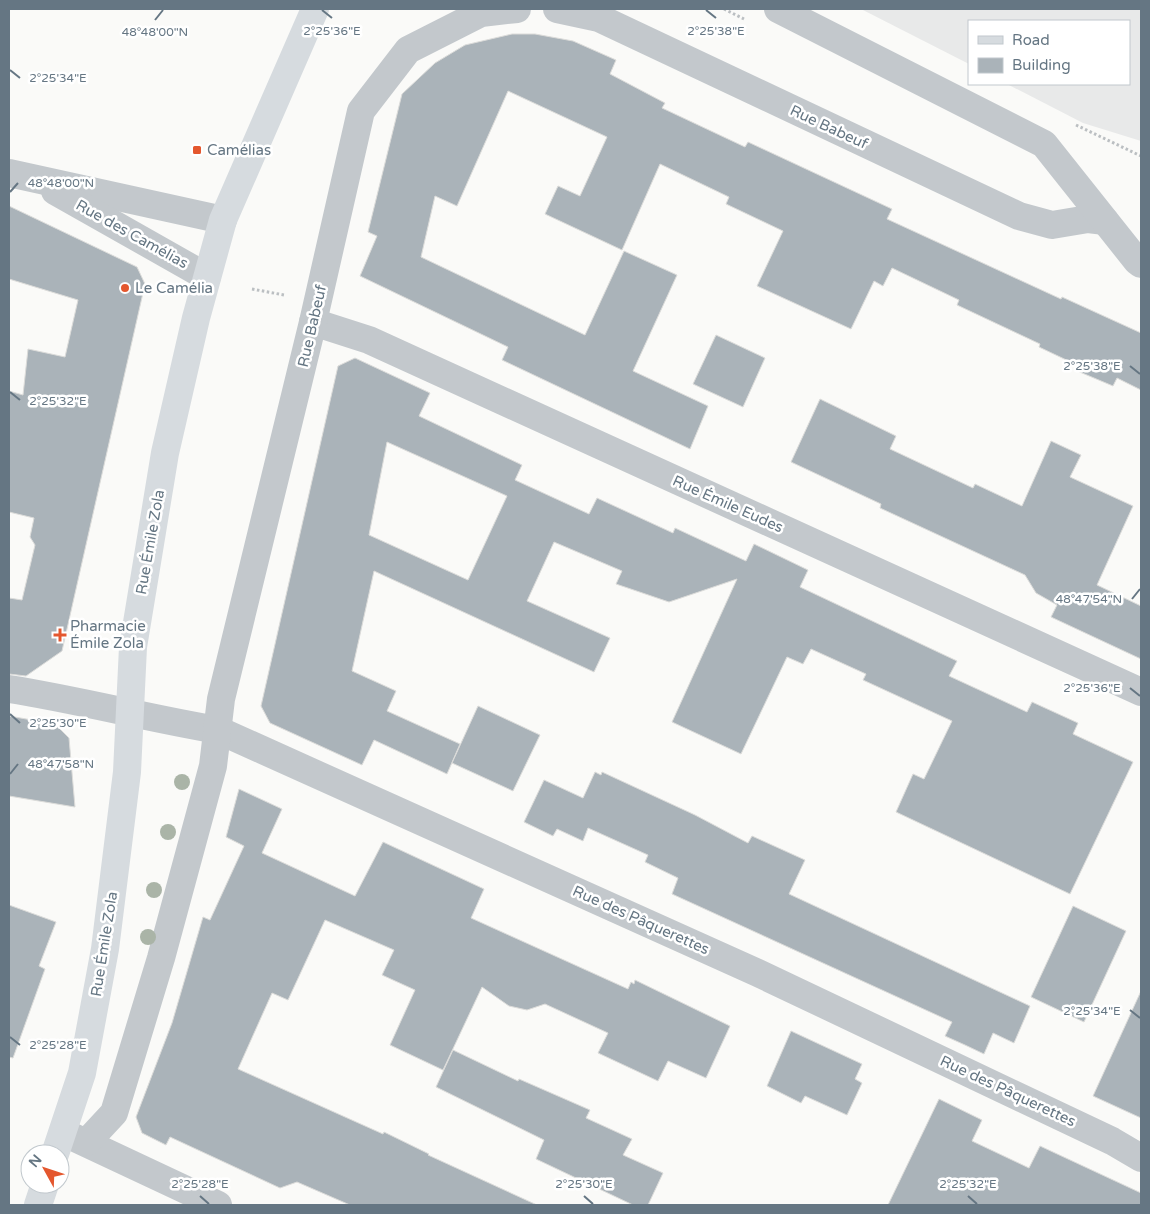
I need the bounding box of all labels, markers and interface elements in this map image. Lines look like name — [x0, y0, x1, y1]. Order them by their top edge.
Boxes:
legend — [968, 20, 1130, 85]
text: 2°25'36"E — [303, 24, 361, 38]
text: 2°25'38"E — [687, 24, 745, 38]
text: 48°48'00"N — [122, 25, 188, 39]
text: Road — [1012, 31, 1050, 49]
text: Building — [1012, 56, 1071, 74]
text: 2°25'34"E — [29, 71, 87, 85]
street label: Rue Babeuf — [787, 101, 871, 153]
place label: Camélias — [207, 141, 271, 159]
marker: Camélias — [191, 144, 203, 156]
text: 48°48'00"N — [28, 176, 94, 190]
street label: Rue des Camélias — [73, 196, 191, 272]
place label: Le Camélia — [135, 279, 213, 297]
marker: Le Camélia — [119, 282, 131, 294]
street label: Rue Babeuf — [294, 283, 330, 369]
text: 2°25'38"E — [1063, 359, 1121, 373]
text: 2°25'32"E — [29, 394, 87, 408]
street label: Rue Émile Eudes — [670, 472, 786, 536]
street label: Rue Émile Zola — [132, 488, 168, 596]
text: 48°47'54"N — [1056, 592, 1122, 606]
place label: Pharmacie Émile Zola — [70, 617, 146, 652]
marker: Pharmacie Émile Zola — [54, 629, 66, 641]
text: 2°25'36"E — [1063, 681, 1121, 695]
text: 2°25'30"E — [29, 716, 87, 730]
text: 48°47'58"N — [28, 757, 94, 771]
street label: Rue des Pâquerettes — [570, 882, 712, 958]
street label: Rue Émile Zola — [87, 890, 121, 998]
text: 2°25'34"E — [1063, 1004, 1121, 1018]
text: 2°25'28"E — [29, 1038, 87, 1052]
street label: Rue des Pâquerettes — [937, 1052, 1079, 1130]
north arrow — [20, 1144, 70, 1194]
text: N — [25, 1151, 46, 1171]
text: 2°25'28"E — [171, 1177, 229, 1191]
text: 2°25'30"E — [555, 1177, 613, 1191]
text: 2°25'32"E — [939, 1177, 997, 1191]

